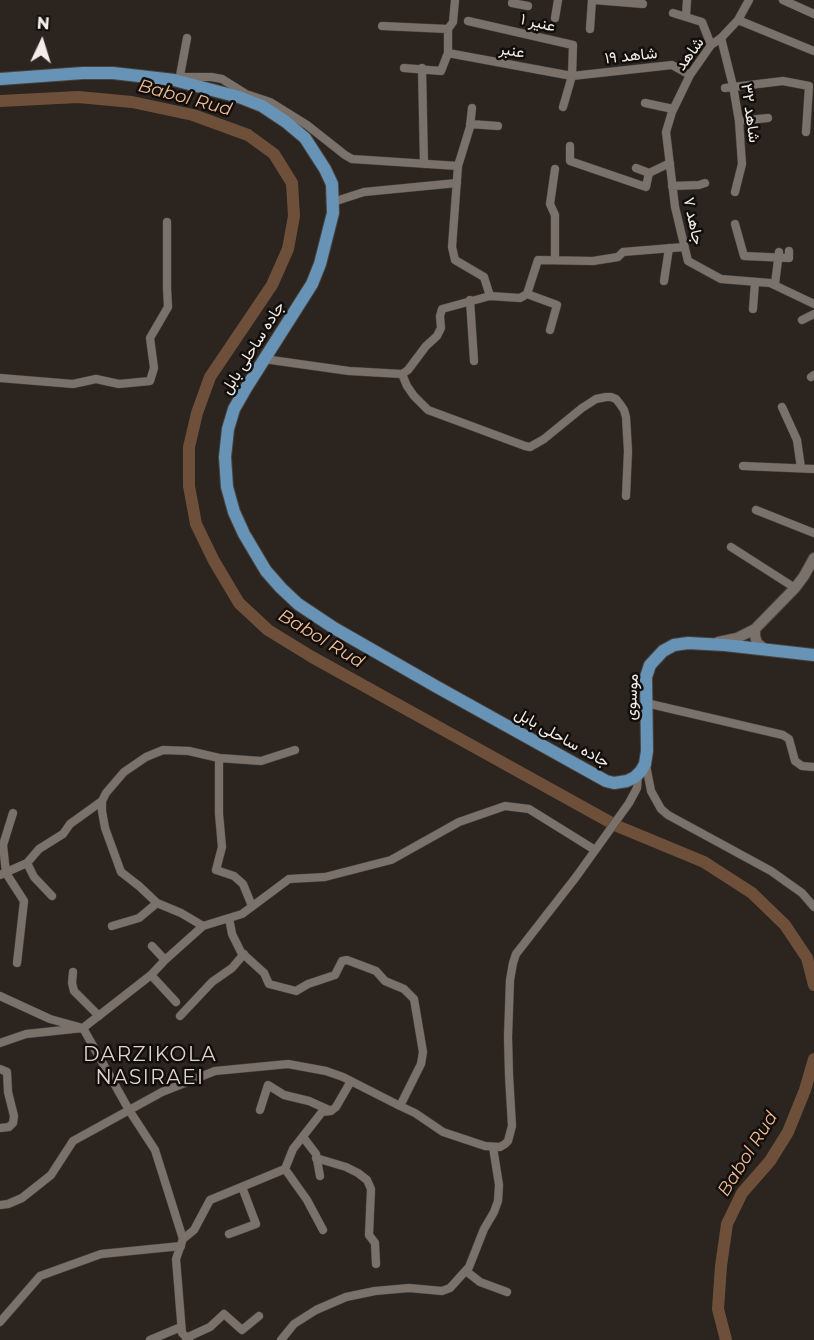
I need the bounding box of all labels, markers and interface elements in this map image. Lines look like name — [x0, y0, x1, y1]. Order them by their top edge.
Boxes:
street label: عنیر ۱ — [519, 10, 557, 36]
north arrow — [12, 12, 72, 72]
text: N — [36, 14, 50, 33]
street label: شاهد — [672, 34, 708, 74]
street label: عنبر — [498, 39, 526, 63]
street label: شاهد ۱۹ — [604, 44, 658, 68]
water label: Babol Rud — [136, 75, 234, 121]
street label: شاهد ۳۲ — [736, 82, 764, 144]
street label: جاهد ۷ — [679, 195, 707, 247]
street label: جاده ساحلی بابل — [217, 298, 289, 398]
water label: Babol Rud — [274, 605, 368, 673]
street label: موسوی — [621, 673, 643, 721]
street label: جاده ساحلی بابل — [511, 704, 613, 772]
district label: DARZIKOLA NASIRAEI — [83, 1043, 217, 1090]
water label: Babol Rud — [713, 1108, 783, 1200]

